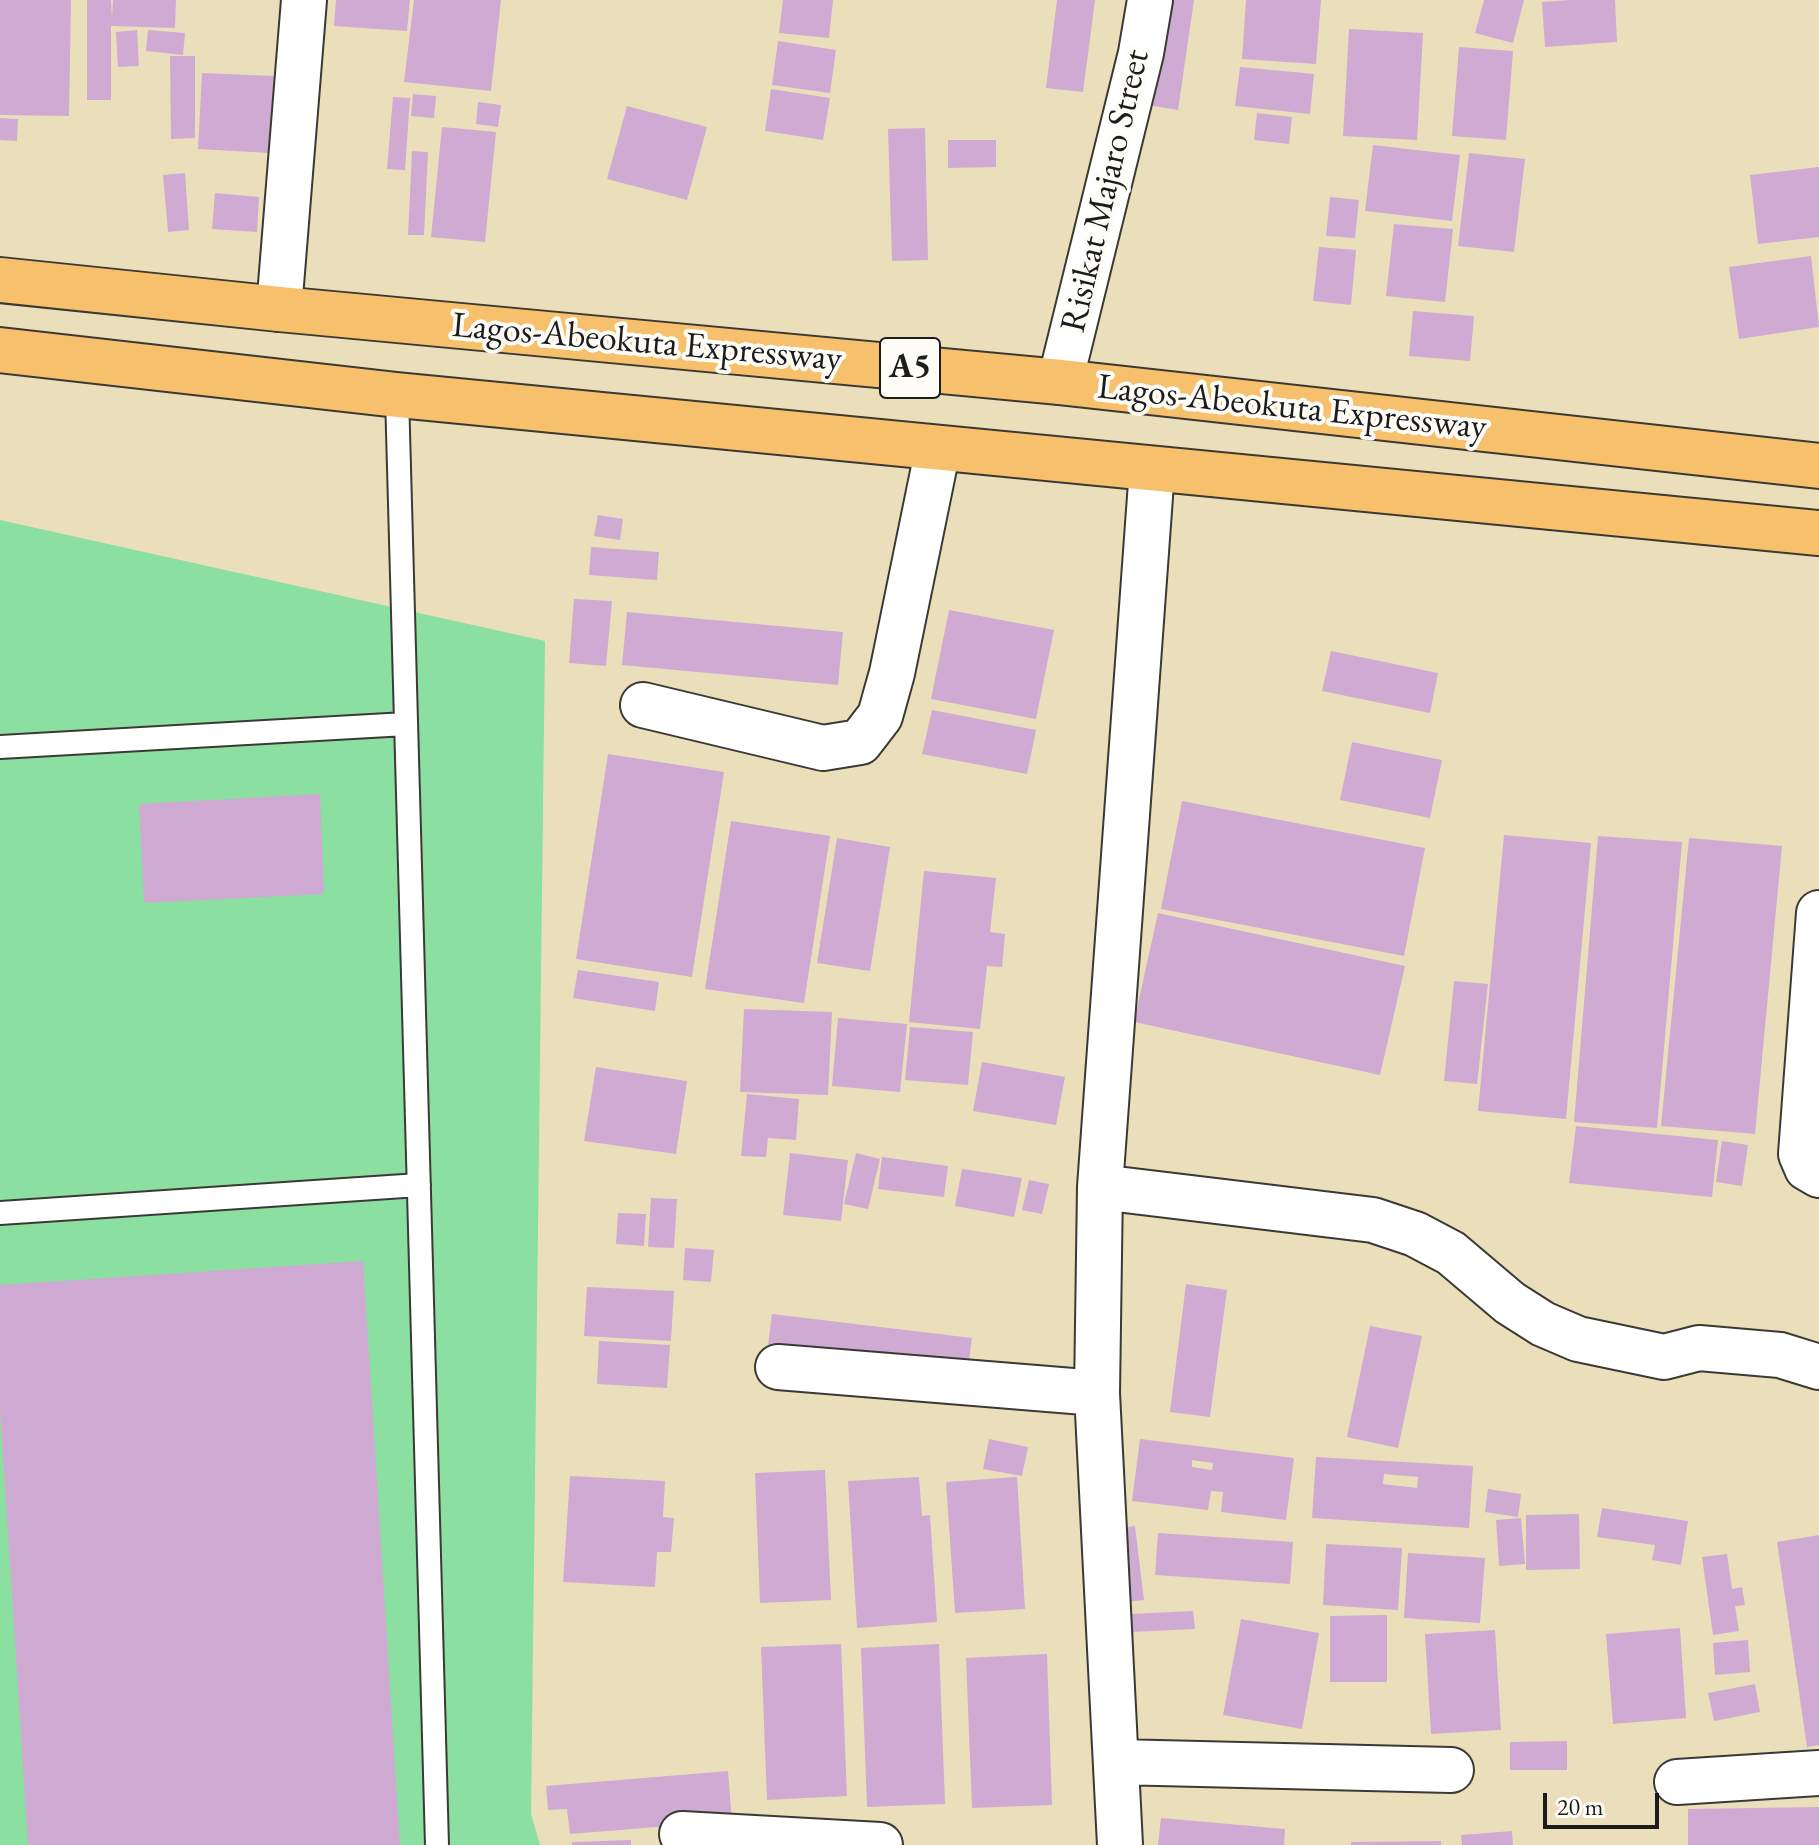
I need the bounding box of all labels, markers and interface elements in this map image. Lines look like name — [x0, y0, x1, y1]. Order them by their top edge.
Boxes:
street label: Risikat Majaro Street — [1052, 45, 1160, 337]
street label: Lagos-Abeokuta Expressway — [450, 304, 844, 382]
road number: A5 — [880, 338, 940, 398]
street label: Lagos-Abeokuta Expressway — [1095, 366, 1489, 450]
scale bar — [1547, 1777, 1663, 1827]
text: 20 m — [1557, 1791, 1604, 1822]

